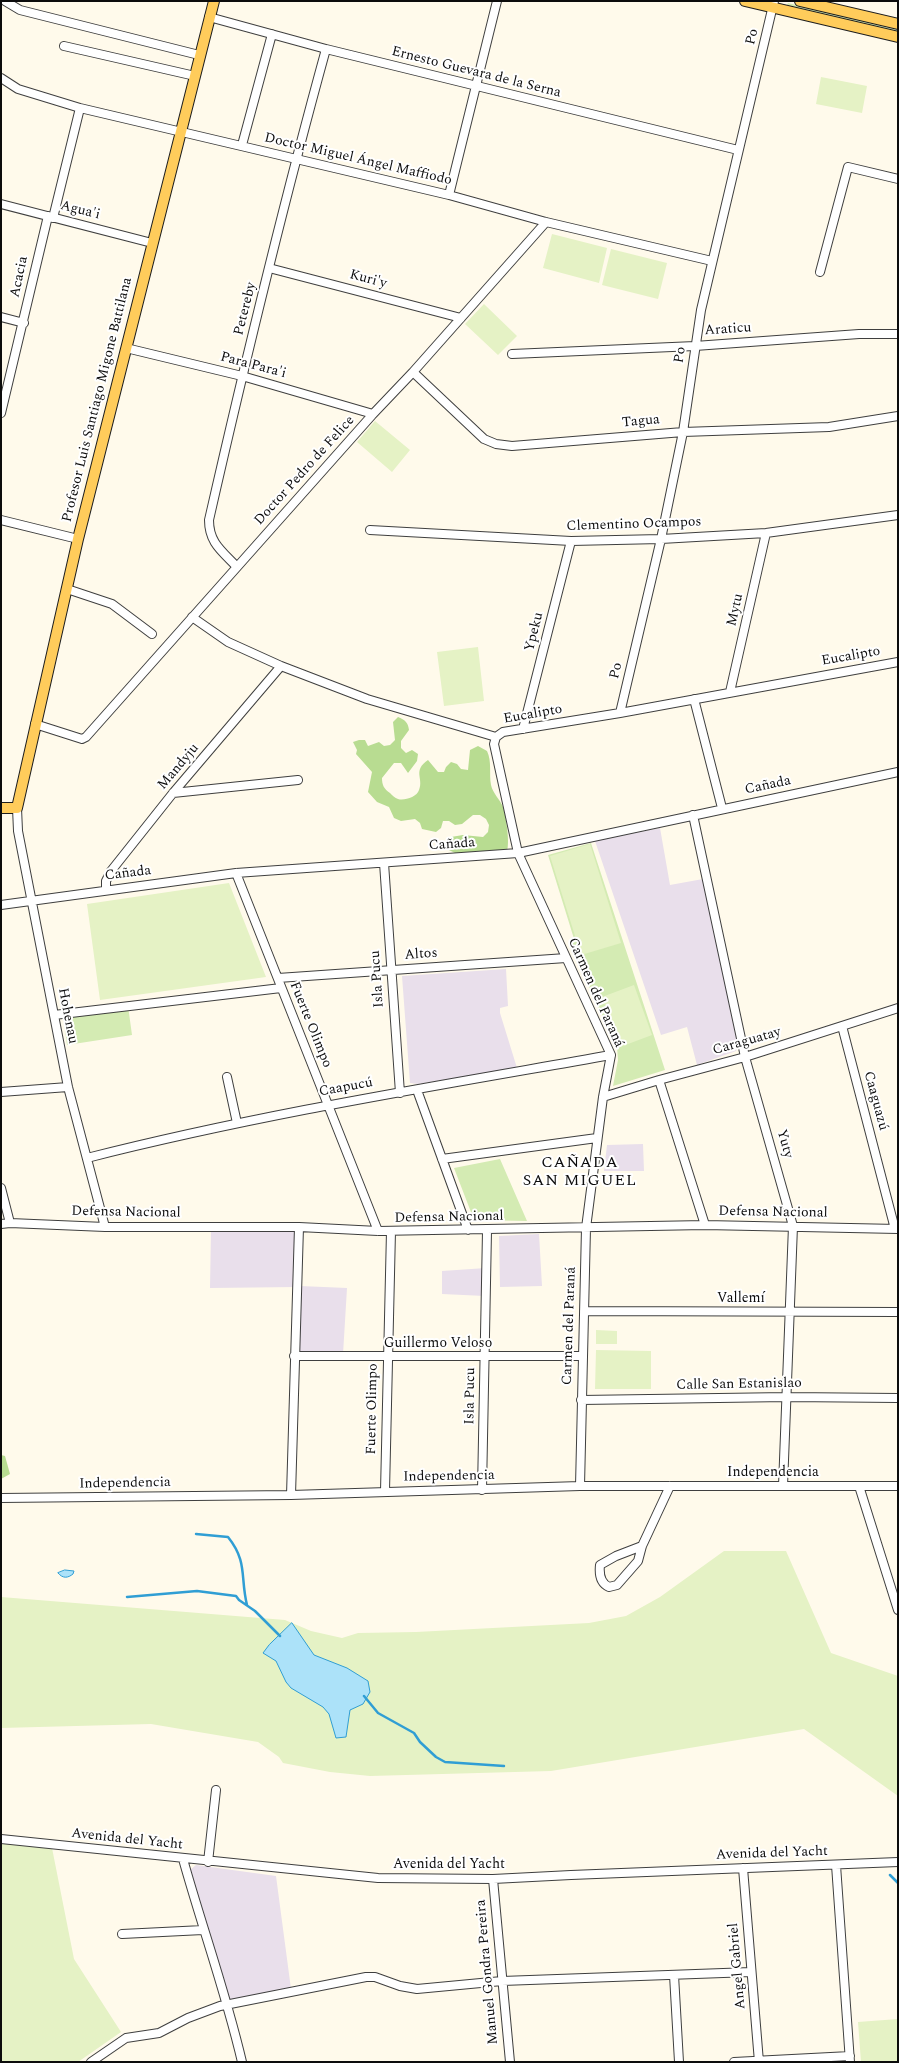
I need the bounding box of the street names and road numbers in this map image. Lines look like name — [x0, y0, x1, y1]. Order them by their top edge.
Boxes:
street label: Po — [743, 27, 763, 47]
street label: Ernesto Guevara de la Serna — [390, 44, 562, 102]
street label: Doctor Miguel Ángel Maffiodo — [263, 130, 453, 190]
street label: Agua'i — [58, 198, 102, 224]
street label: Acacia — [7, 255, 33, 299]
street label: Kuri'y — [348, 267, 388, 293]
street label: Profesor Luis Santiago Migone Battilana — [59, 276, 137, 524]
street label: Petereby — [231, 281, 261, 337]
street label: Araticu — [704, 320, 752, 340]
street label: Po — [672, 346, 690, 364]
street label: Para Para'i — [218, 349, 288, 383]
street label: Tagua — [621, 412, 661, 432]
street label: Doctor Pedro de Felice — [251, 413, 359, 529]
street label: Clementino Ocampos — [566, 514, 702, 536]
street label: Mytu — [724, 592, 748, 628]
street label: Ypeku — [522, 611, 548, 653]
street label: Eucalipto — [820, 644, 882, 670]
street label: Po — [607, 661, 627, 681]
street label: Eucalipto — [502, 702, 564, 728]
street label: Mandyju — [155, 740, 203, 794]
street label: Cañada — [743, 773, 793, 799]
street label: Cañada — [428, 835, 476, 855]
street label: Cañada — [104, 863, 152, 885]
street label: Carmen del Paraná — [563, 936, 627, 1050]
street label: Altos — [404, 945, 438, 965]
street label: Isla Pucu — [368, 950, 388, 1008]
street label: Fuerte Olimpo — [285, 980, 335, 1070]
street label: Hohenau — [53, 987, 81, 1045]
street label: Caraguatay — [711, 1024, 783, 1060]
street label: Caaguazú — [859, 1070, 891, 1132]
street label: Caapucú — [318, 1075, 374, 1101]
street label: Yuty — [772, 1128, 796, 1160]
street label: Defensa Nacional — [71, 1204, 181, 1222]
street label: Defensa Nacional — [718, 1204, 828, 1222]
street label: Defensa Nacional — [394, 1209, 504, 1227]
street label: Carmen del Paraná — [560, 1267, 580, 1385]
street label: Vallemí — [717, 1291, 765, 1307]
street label: Guillermo Veloso — [384, 1336, 492, 1352]
street label: Fuerte Olimpo — [364, 1363, 382, 1455]
street label: Isla Pucu — [462, 1367, 480, 1425]
street label: Calle San Estanislao — [676, 1376, 802, 1394]
street label: Independencia — [727, 1465, 819, 1481]
street label: Independencia — [403, 1468, 495, 1486]
street label: Independencia — [79, 1475, 171, 1493]
street label: Avenida del Yacht — [70, 1826, 184, 1854]
street label: Avenida del Yacht — [716, 1844, 828, 1864]
street label: Avenida del Yacht — [393, 1857, 505, 1873]
street label: Manuel Gondra Pereira — [473, 1899, 503, 2045]
street label: Angel Gabriel — [726, 1922, 750, 2010]

